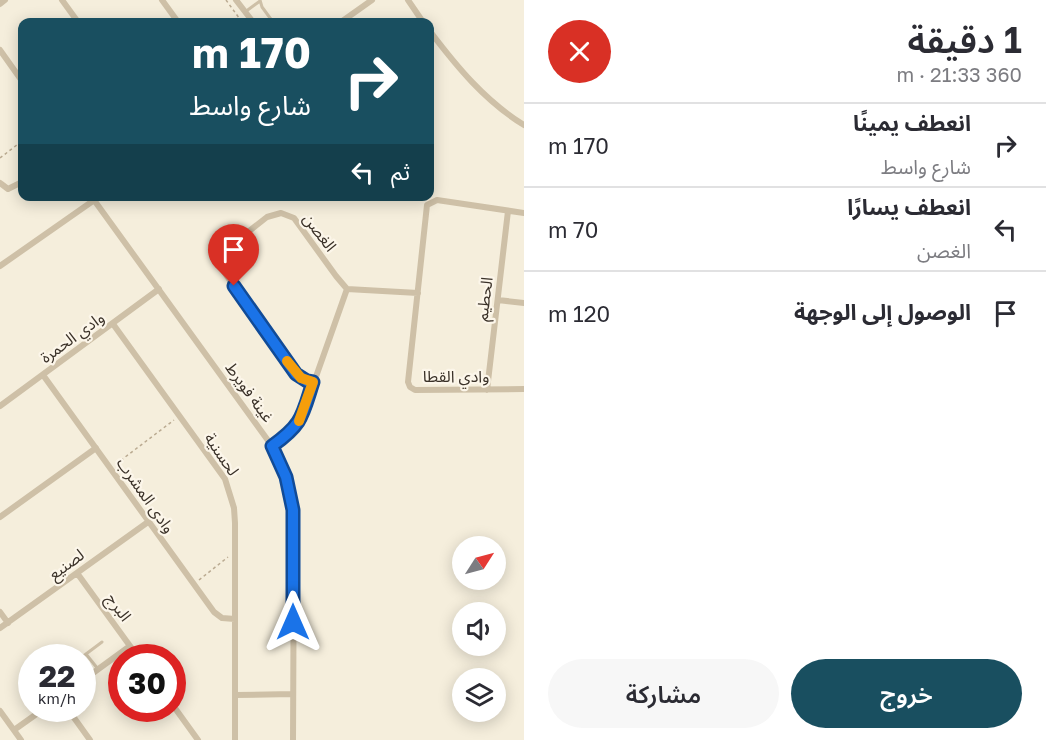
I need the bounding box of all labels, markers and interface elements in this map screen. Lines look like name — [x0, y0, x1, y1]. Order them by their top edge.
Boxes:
text: 1 دقيقة — [908, 18, 1022, 61]
button: close — [548, 20, 611, 83]
text: 170 m — [192, 27, 311, 77]
icon: right — [332, 42, 410, 120]
text: 360 m · 21:33 — [896, 62, 1022, 86]
text: شارع واسط — [190, 89, 311, 121]
text: انعطف يمينًا — [853, 109, 971, 136]
icon: right — [989, 129, 1022, 162]
text: 170 m — [548, 132, 609, 159]
text: شارع واسط — [881, 154, 971, 178]
icon: left — [346, 156, 379, 189]
text: ثم — [391, 158, 410, 185]
text: انعطف يسارًا — [847, 193, 971, 220]
street label: الغصن — [299, 209, 341, 255]
icon: left — [989, 213, 1022, 246]
text: 70 m — [548, 216, 598, 243]
pin — [208, 224, 259, 286]
icon: arrive — [217, 233, 250, 266]
text: الغصن — [917, 238, 971, 262]
street label: الحطيم — [471, 276, 500, 323]
icon: arrive — [989, 297, 1022, 330]
text: الوصول إلى الوجهة — [794, 298, 971, 325]
text: 120 m — [548, 300, 610, 327]
street label: وادي الحمرة — [36, 307, 110, 369]
street label: غينة فويرط — [222, 358, 278, 426]
street label: وادي القطا — [423, 366, 489, 389]
street label: لحسنية — [201, 429, 243, 479]
street label: وادى المشرب — [113, 453, 179, 537]
north arrow — [452, 536, 506, 590]
map controls — [452, 536, 506, 722]
street label: لصنيع — [44, 544, 90, 586]
street label: البرج — [100, 589, 136, 627]
position arrow — [261, 590, 325, 654]
button: sound — [452, 602, 506, 656]
speed limit sign: 30 — [108, 644, 186, 722]
text: 22 — [39, 658, 75, 694]
button: مشاركة — [548, 659, 779, 728]
button: خروج — [791, 659, 1022, 728]
button: layers — [452, 668, 506, 722]
text: km/h — [38, 689, 76, 707]

